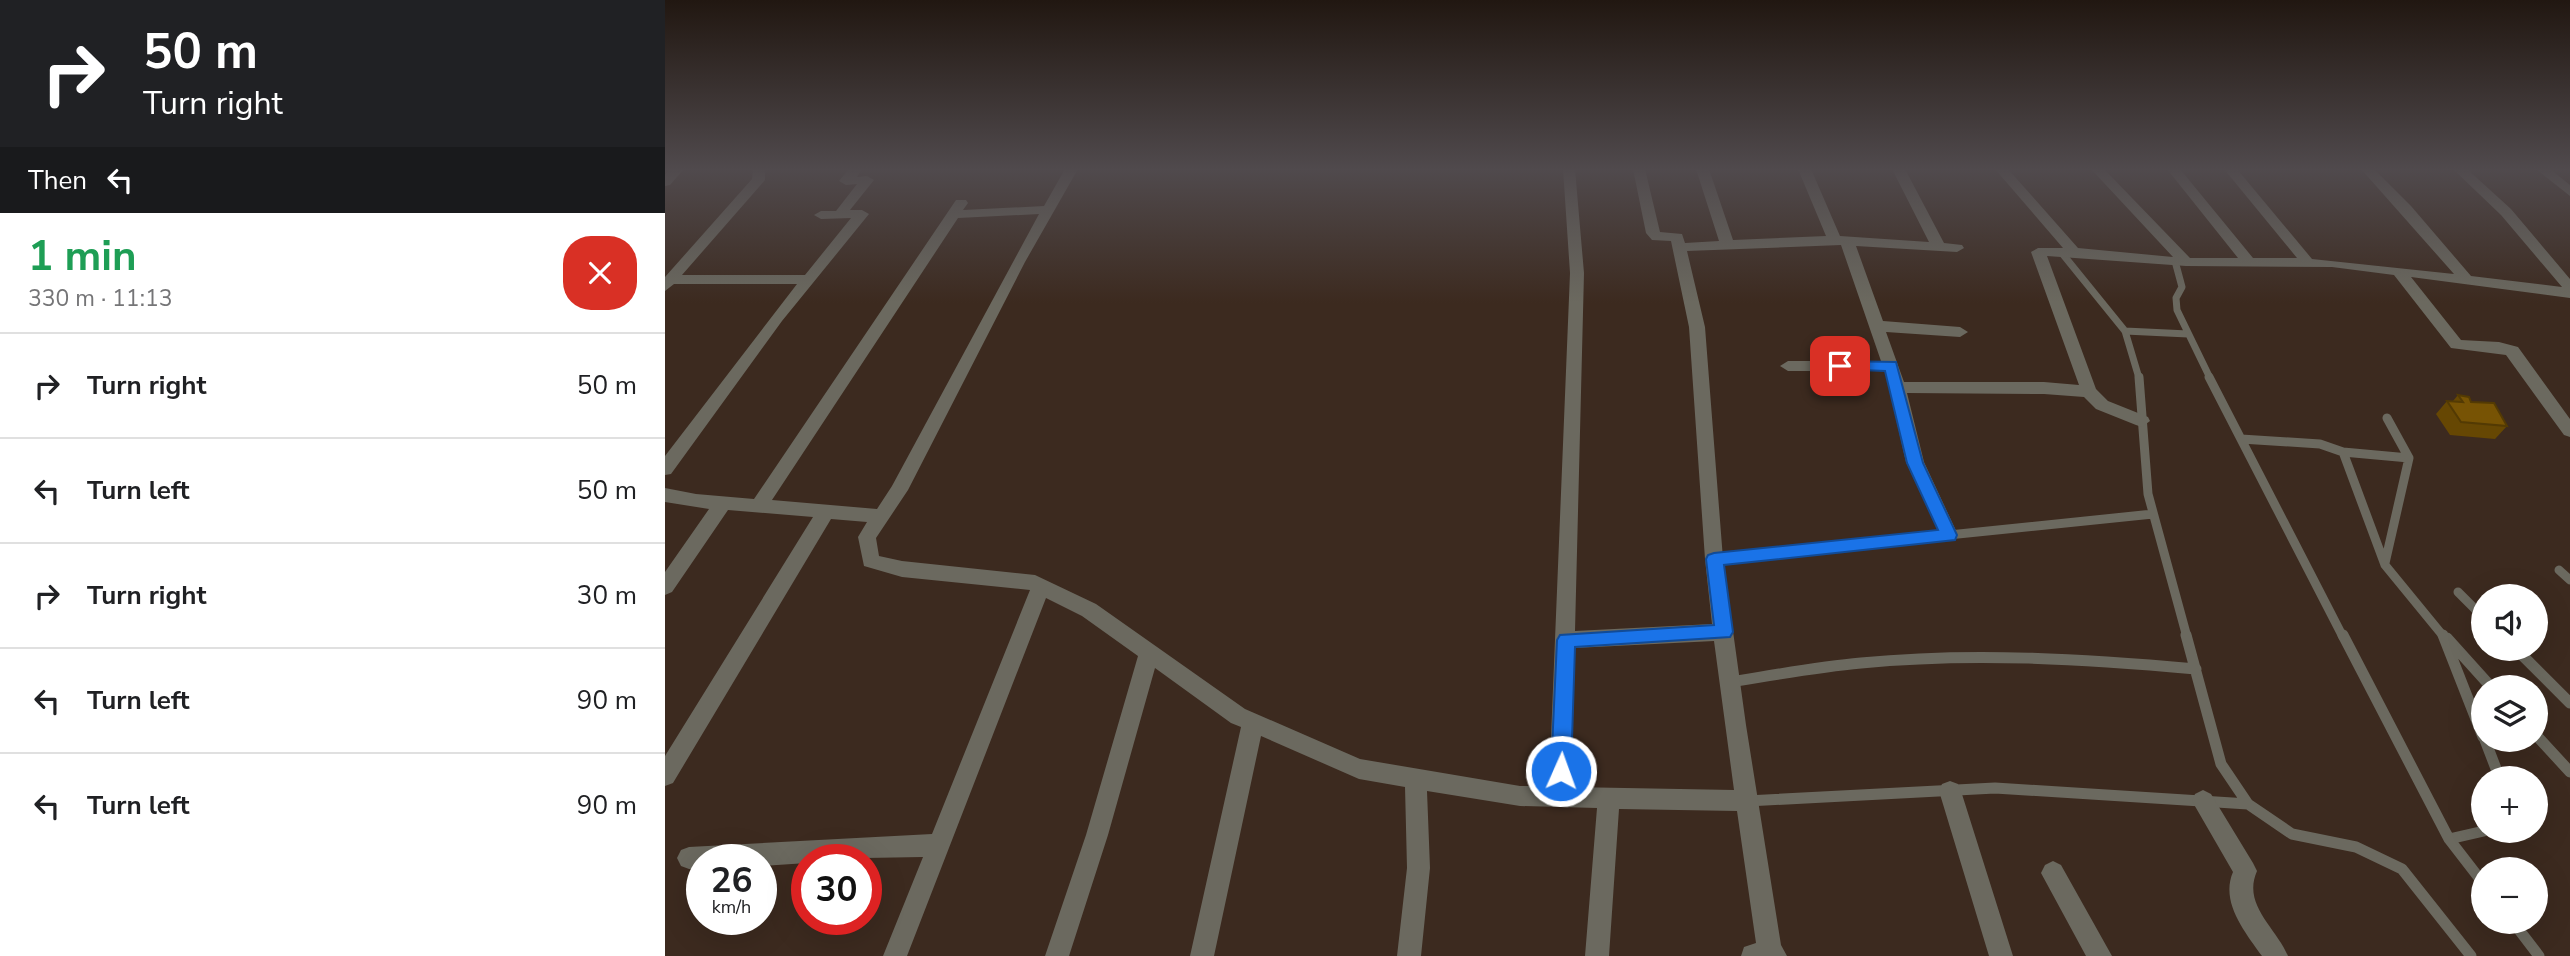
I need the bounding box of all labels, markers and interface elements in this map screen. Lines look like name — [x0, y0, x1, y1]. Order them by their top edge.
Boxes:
text: 50 m — [143, 18, 258, 85]
icon: right — [28, 28, 119, 119]
text: Turn right — [143, 82, 283, 125]
icon: left — [101, 161, 139, 199]
text: Then — [28, 163, 87, 198]
text: 1 min — [28, 228, 137, 285]
button: close — [563, 236, 637, 310]
text: 330 m · 11:13 — [28, 283, 173, 314]
pin — [1810, 336, 1870, 396]
icon: arrive — [1821, 347, 1859, 385]
icon: right — [28, 367, 66, 405]
text: Turn right — [87, 368, 206, 403]
text: 50 m — [577, 368, 637, 403]
icon: left — [28, 472, 66, 510]
text: Turn left — [87, 473, 190, 508]
text: 50 m — [577, 473, 637, 508]
icon: right — [28, 577, 66, 615]
text: Turn right — [87, 578, 206, 613]
text: 30 m — [577, 578, 637, 613]
map controls — [2471, 584, 2548, 934]
button: sound — [2471, 584, 2548, 661]
button: layers — [2471, 675, 2548, 752]
icon: left — [28, 682, 66, 720]
text: Turn left — [87, 683, 190, 718]
text: 90 m — [577, 683, 637, 718]
position arrow — [1524, 734, 1598, 808]
button: + — [2471, 766, 2548, 843]
icon: left — [28, 787, 66, 825]
text: Turn left — [87, 788, 190, 823]
text: 90 m — [577, 788, 637, 823]
speed limit sign: 30 — [791, 844, 882, 935]
text: 26 — [710, 857, 753, 904]
button: − — [2471, 857, 2548, 934]
text: km/h — [712, 895, 751, 919]

